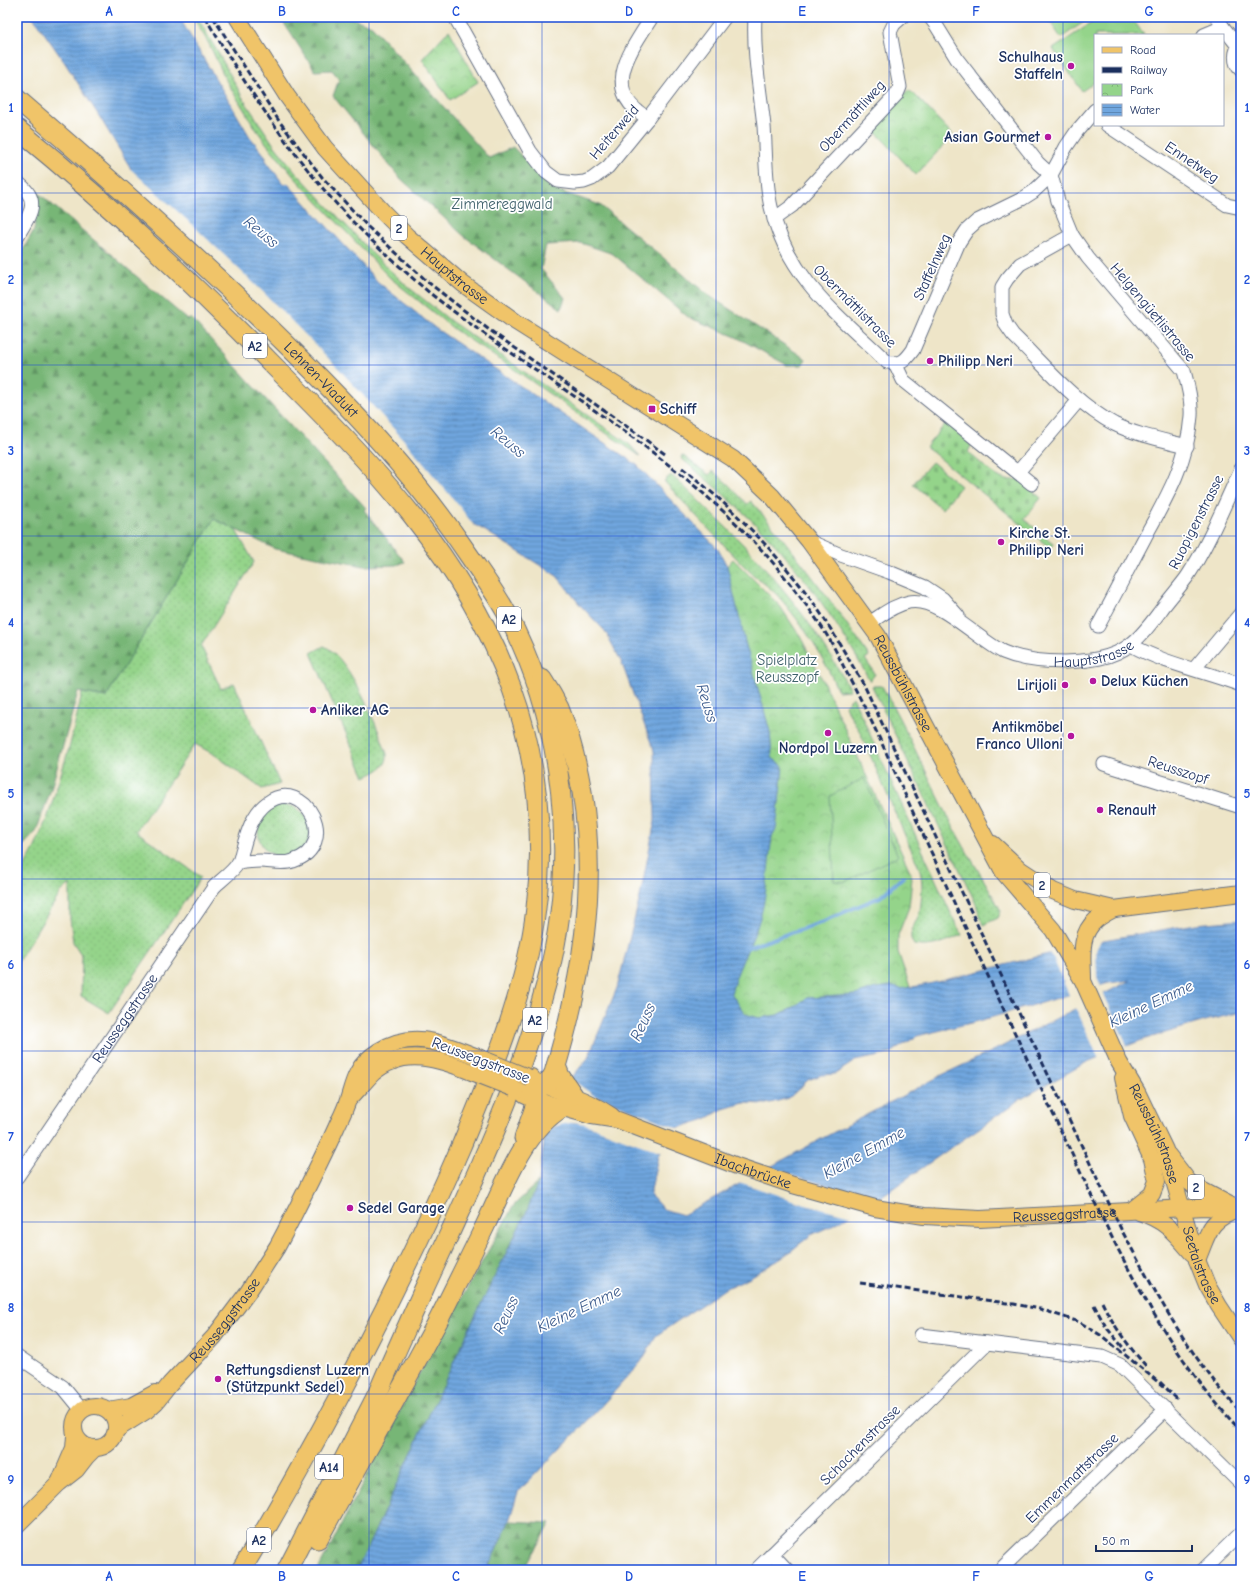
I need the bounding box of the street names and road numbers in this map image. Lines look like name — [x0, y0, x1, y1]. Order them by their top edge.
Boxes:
street label: Obermättliweg — [815, 76, 889, 156]
street label: Heiterweid — [585, 101, 643, 163]
street label: Ennetweg — [1161, 137, 1223, 187]
road number: 2 — [391, 216, 407, 240]
street label: Staffelnweg — [909, 231, 955, 303]
street label: Hauptstrasse — [417, 243, 492, 309]
street label: Helgengüetlistrasse — [1106, 259, 1200, 365]
street label: Obermättlistrasse — [810, 261, 901, 352]
road number: A2 — [243, 334, 267, 358]
street label: Lehnen-Viadukt — [280, 338, 363, 422]
street label: Ruopigenstrasse — [1164, 471, 1228, 572]
road number: A2 — [497, 607, 521, 631]
street label: Reussbühlstrasse — [870, 632, 937, 736]
street label: Hauptstrasse — [1054, 636, 1138, 671]
street label: Reusszopf — [1145, 752, 1211, 788]
road number: 2 — [1034, 873, 1050, 897]
street label: Reusseggstrasse — [88, 970, 162, 1066]
road number: A2 — [523, 1008, 547, 1032]
street label: Reusseggstrasse — [429, 1033, 533, 1087]
street label: Reussbühlstrasse — [1125, 1080, 1183, 1186]
street label: Ibachbrücke — [712, 1149, 794, 1193]
road number: 2 — [1188, 1175, 1204, 1199]
street label: Reusseggstrasse — [1012, 1203, 1117, 1226]
street label: Seetalstrasse — [1179, 1224, 1225, 1308]
street label: Reusseggstrasse — [186, 1274, 264, 1367]
street label: Schachenstrasse — [816, 1401, 904, 1489]
street label: Emmenmattstrasse — [1022, 1429, 1123, 1527]
road number: A14 — [315, 1455, 343, 1479]
road number: A2 — [247, 1528, 271, 1552]

